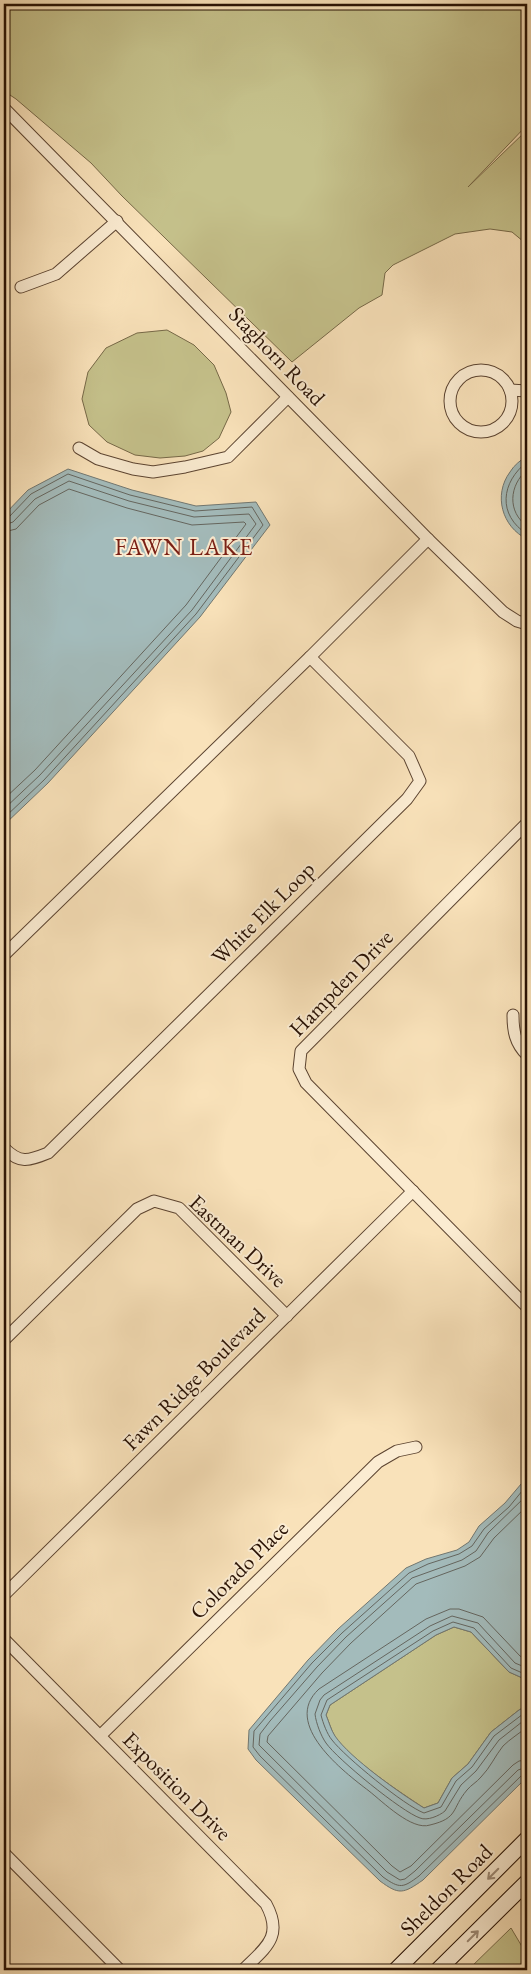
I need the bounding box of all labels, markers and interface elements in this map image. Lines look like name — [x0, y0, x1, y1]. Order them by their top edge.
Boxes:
street label: Staghorn Road — [222, 300, 332, 412]
district label: FAWN LAKE — [114, 531, 254, 562]
street label: White Elk Loop — [205, 855, 321, 971]
street label: Hampden Drive — [283, 923, 400, 1043]
street label: Eastman Drive — [183, 1188, 293, 1294]
street label: Fawn Ridge Boulevard — [116, 1301, 272, 1457]
street label: Colorado Place — [183, 1514, 295, 1626]
street label: Exposition Drive — [116, 1725, 238, 1847]
street label: Sheldon Road — [393, 1837, 499, 1943]
one-way arrow — [487, 1867, 499, 1879]
one-way arrow — [467, 1930, 479, 1942]

